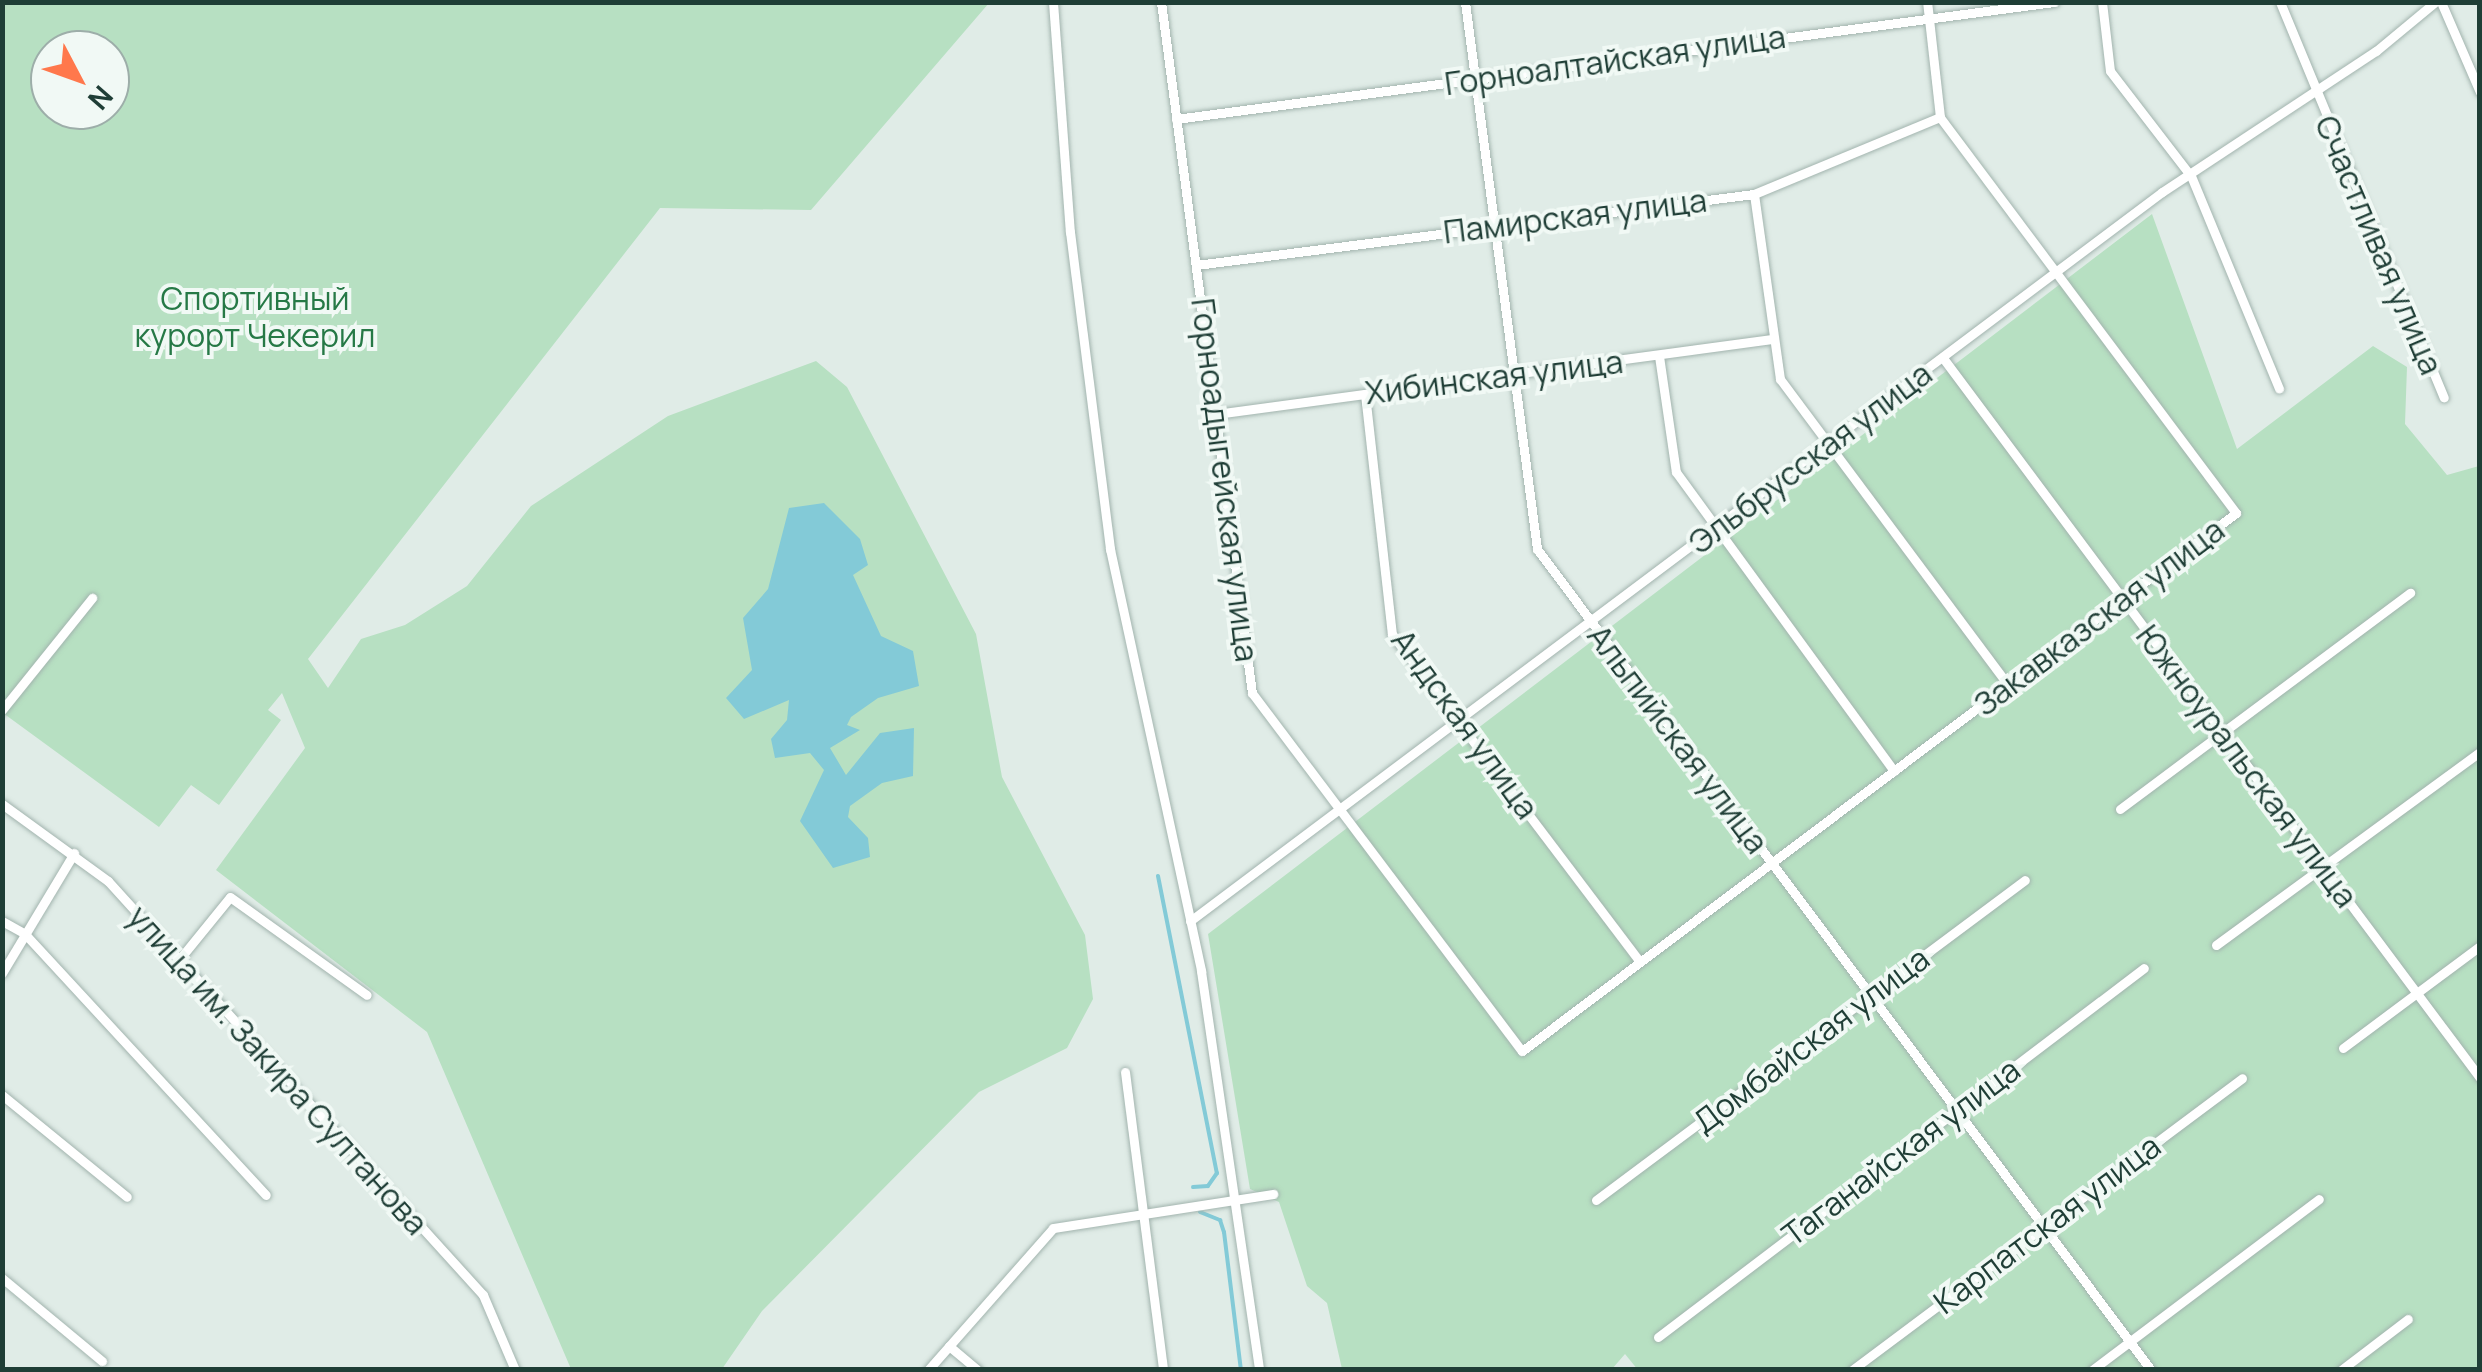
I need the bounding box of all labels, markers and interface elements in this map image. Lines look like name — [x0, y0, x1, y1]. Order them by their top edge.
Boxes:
street label: Горноалтайская улица — [1442, 17, 1788, 103]
north arrow — [30, 30, 130, 130]
text: N — [80, 78, 122, 118]
street label: Счастливая улица — [2307, 110, 2451, 380]
street label: Памирская улица — [1441, 181, 1709, 251]
park label: Спортивный курорт Чекерил — [134, 280, 376, 355]
street label: Горноадыгейская улица — [1184, 296, 1266, 664]
street label: Хибинская улица — [1363, 342, 1625, 412]
street label: Эльбрусская улица — [1681, 354, 1939, 562]
street label: Закавказская улица — [1966, 510, 2232, 724]
street label: Альпийская улица — [1580, 617, 1776, 861]
street label: Южноуральская улица — [2128, 617, 2366, 915]
street label: Андская улица — [1384, 622, 1546, 826]
street label: улица им. Закира Султанова — [120, 898, 436, 1242]
street label: Домбайская улица — [1686, 939, 1936, 1141]
street label: Таганайская улица — [1775, 1050, 2027, 1254]
street label: Карпатская улица — [1926, 1126, 2168, 1322]

